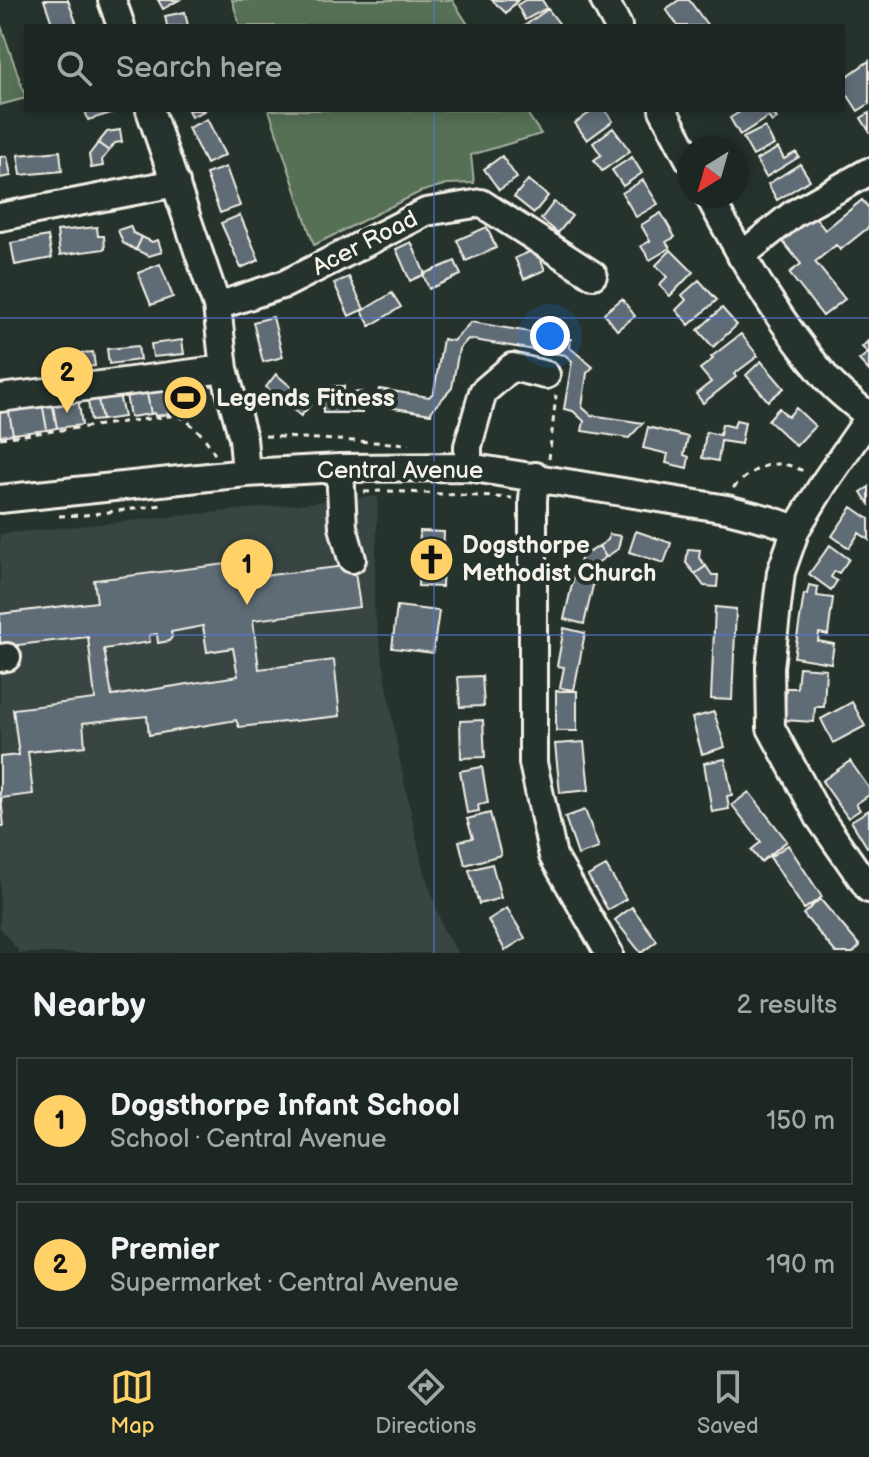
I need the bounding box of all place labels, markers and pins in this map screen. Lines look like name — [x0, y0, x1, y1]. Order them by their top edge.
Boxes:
pin: 2 — [41, 347, 93, 413]
sports icon: Legends Fitness — [161, 374, 209, 422]
place label: Legends Fitness — [216, 384, 395, 413]
place label: Dogsthorpe Methodist Church — [462, 531, 656, 588]
church icon: Dogsthorpe Methodist Church — [407, 535, 455, 583]
pin: 1 — [221, 539, 273, 605]

